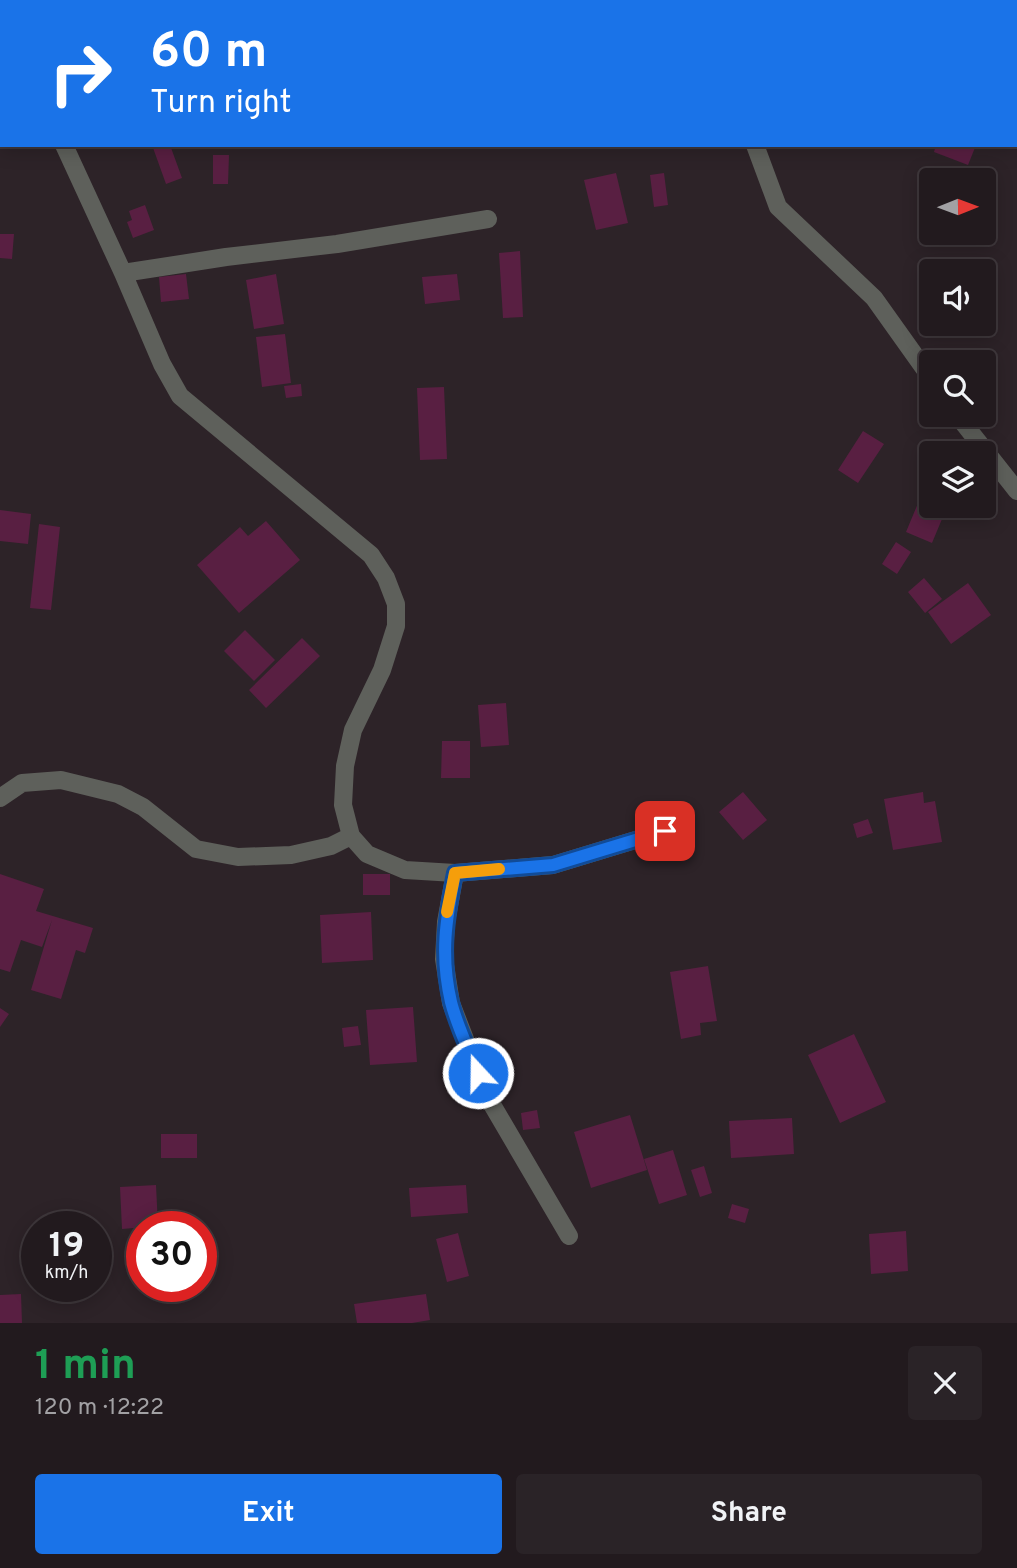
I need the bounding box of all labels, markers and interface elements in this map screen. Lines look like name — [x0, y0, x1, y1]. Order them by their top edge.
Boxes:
text: 60 m — [150, 23, 268, 85]
icon: right — [35, 28, 126, 119]
text: Turn right — [150, 84, 292, 124]
north arrow — [919, 168, 996, 245]
map controls — [919, 168, 996, 518]
button: sound — [919, 259, 996, 336]
button: search — [919, 350, 996, 427]
button: layers — [919, 441, 996, 518]
pin — [635, 801, 695, 861]
icon: arrive — [646, 812, 684, 850]
position arrow — [441, 1036, 515, 1110]
speed limit sign: 30 — [126, 1211, 217, 1302]
text: 19 — [49, 1225, 84, 1269]
text: km/h — [45, 1262, 88, 1285]
text: 1 min — [35, 1341, 136, 1394]
button: close — [908, 1346, 982, 1420]
text: 120 m · 12:22 — [35, 1394, 164, 1423]
button: Exit — [35, 1474, 502, 1554]
button: Share — [516, 1474, 982, 1554]

